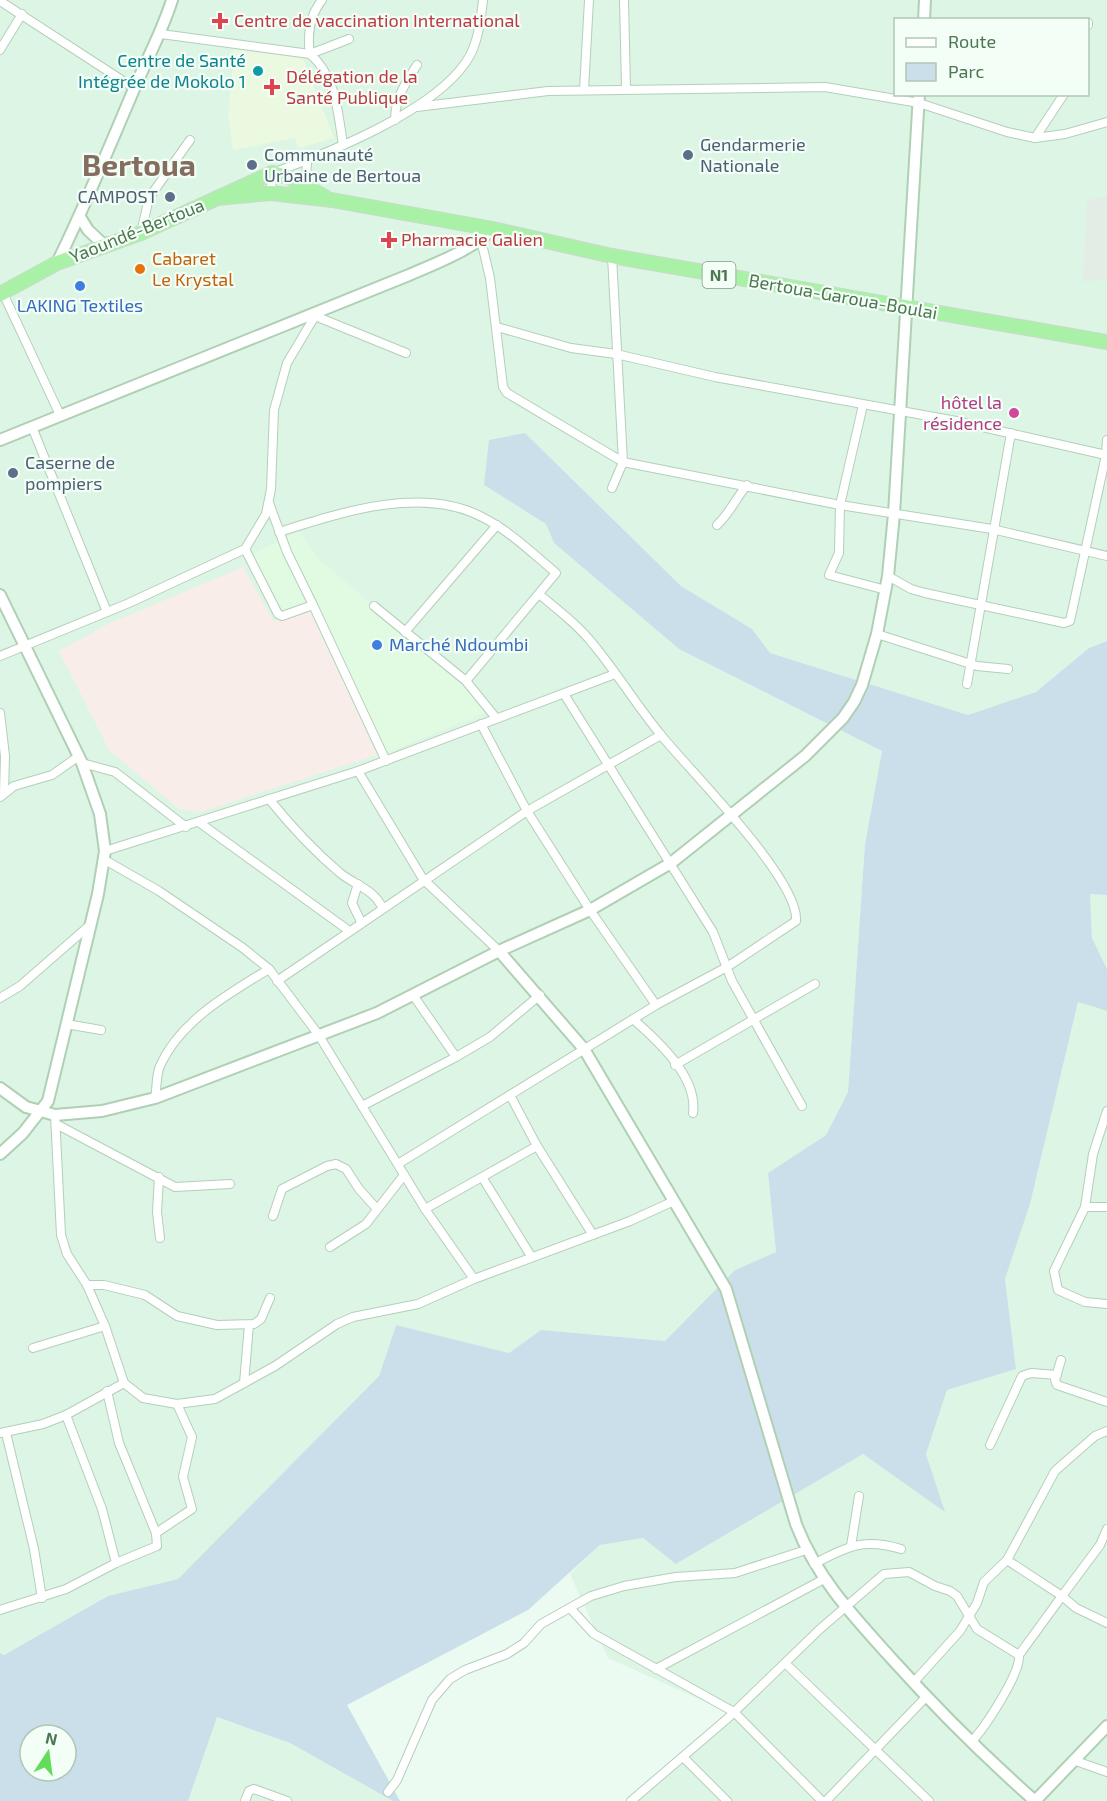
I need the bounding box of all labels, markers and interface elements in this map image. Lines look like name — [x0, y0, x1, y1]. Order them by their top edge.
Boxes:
place label: Centre de vaccination International — [234, 9, 520, 31]
marker: Centre de vaccination International — [211, 12, 229, 30]
legend — [894, 18, 1089, 96]
text: Route — [948, 30, 996, 52]
place label: Centre de Santé Intégrée de Mokolo 1 — [78, 49, 246, 92]
text: Parc — [948, 60, 984, 82]
marker: Centre de Santé Intégrée de Mokolo 1 — [251, 64, 265, 78]
place label: Délégation de la Santé Publique — [286, 65, 418, 108]
marker: Délégation de la Santé Publique — [263, 78, 281, 96]
place label: Gendarmerie Nationale — [700, 133, 806, 176]
place label: Communauté Urbaine de Bertoua — [264, 143, 421, 186]
district label: Bertoua — [82, 146, 196, 182]
marker: Gendarmerie Nationale — [681, 148, 695, 162]
marker: Communauté Urbaine de Bertoua — [245, 158, 259, 172]
place label: CAMPOST — [78, 185, 159, 207]
marker: CAMPOST — [163, 190, 177, 204]
street label: Yaoundé-Bertoua — [66, 193, 207, 267]
place label: Pharmacie Galien — [401, 228, 543, 250]
marker: Pharmacie Galien — [382, 233, 396, 247]
place label: Cabaret Le Krystal — [152, 247, 234, 290]
marker: Cabaret Le Krystal — [133, 262, 147, 276]
road number: N1 — [702, 262, 736, 288]
street label: Bertoua-Garoua-Boulai — [747, 269, 939, 323]
marker: LAKING Textiles — [73, 279, 87, 293]
place label: LAKING Textiles — [17, 294, 143, 316]
place label: hôtel la résidence — [923, 391, 1002, 434]
marker: hôtel la résidence — [1007, 406, 1021, 420]
place label: Caserne de pompiers — [25, 451, 115, 494]
marker: Caserne de pompiers — [6, 466, 20, 480]
place label: Marché Ndoumbi — [389, 633, 529, 655]
marker: Marché Ndoumbi — [370, 638, 384, 652]
north arrow — [18, 1723, 78, 1783]
text: N — [44, 1727, 59, 1748]

